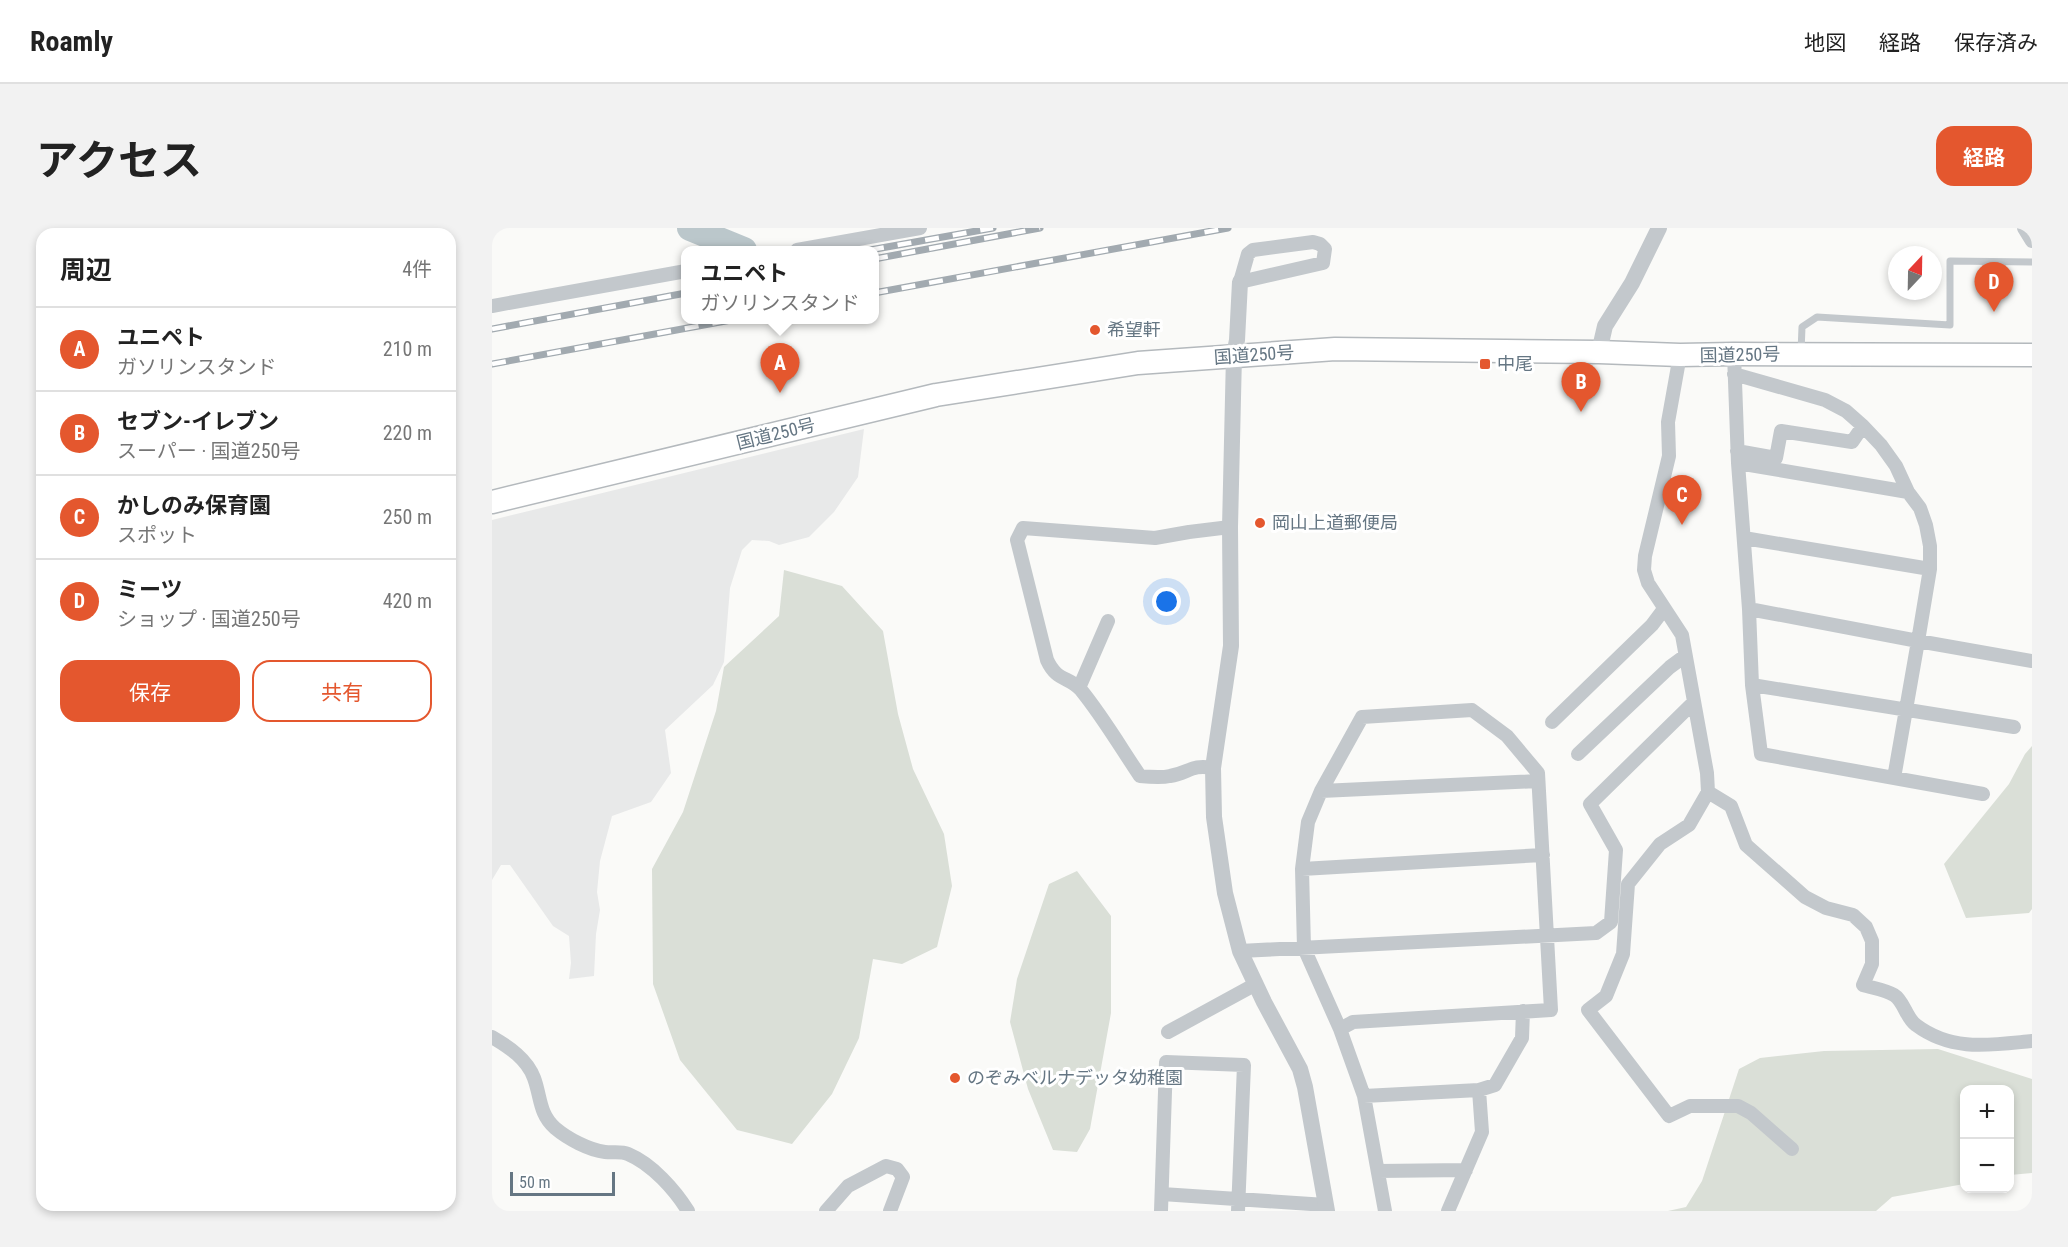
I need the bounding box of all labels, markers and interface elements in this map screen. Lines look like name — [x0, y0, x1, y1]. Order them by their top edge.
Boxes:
text: Roamly — [30, 25, 113, 58]
text: 地図 — [1804, 31, 1846, 55]
text: 経路 — [1879, 31, 1921, 55]
text: 保存済み — [1954, 31, 2038, 55]
button: 経路 — [1936, 126, 2032, 186]
text: アクセス — [36, 136, 202, 185]
popup — [681, 246, 879, 324]
north arrow — [1888, 246, 1942, 300]
text: 周辺 — [60, 255, 112, 285]
text: 4件 — [402, 257, 432, 281]
text: ユニペト — [700, 261, 788, 286]
pin: D — [1974, 262, 2014, 312]
text: ガソリンスタンド — [700, 291, 860, 315]
place label: 希望軒 — [1107, 319, 1161, 340]
marker: 希望軒 — [1088, 323, 1102, 337]
text: ユニペト — [117, 325, 205, 350]
text: A — [74, 337, 85, 361]
text: 210 m — [383, 337, 432, 361]
street label: 国道250号 — [1213, 341, 1295, 368]
street label: 国道250号 — [1699, 343, 1781, 366]
pin: A — [760, 344, 800, 393]
place label: 中尾 — [1497, 353, 1533, 374]
text: ガソリンスタンド — [117, 355, 277, 379]
marker: 中尾 — [1478, 357, 1492, 371]
pin: B — [1562, 362, 1600, 412]
text: セブン-イレブン — [117, 409, 279, 434]
street label: 国道250号 — [734, 414, 818, 453]
text: B — [74, 421, 85, 445]
text: 220 m — [383, 421, 432, 445]
text: スーパー · 国道250号 — [117, 439, 300, 463]
pin: C — [1662, 476, 1702, 525]
text: かしのみ保育園 — [117, 493, 271, 518]
text: C — [74, 505, 85, 529]
text: 250 m — [383, 505, 432, 529]
place label: 岡山上道郵便局 — [1272, 512, 1398, 533]
marker: 岡山上道郵便局 — [1253, 516, 1267, 530]
text: スポット — [117, 523, 197, 547]
text: ミーツ — [117, 577, 183, 602]
your location — [1152, 587, 1181, 616]
text: D — [74, 589, 85, 613]
text: 420 m — [383, 589, 432, 613]
text: ショップ · 国道250号 — [117, 607, 301, 631]
button: 保存 — [60, 660, 240, 722]
button: 共有 — [252, 660, 432, 722]
place label: のぞみベルナデッタ幼稚園 — [967, 1067, 1183, 1088]
marker: のぞみベルナデッタ幼稚園 — [948, 1071, 962, 1085]
map controls — [1960, 1085, 2014, 1193]
button: + — [1960, 1085, 2014, 1139]
button: − — [1960, 1139, 2014, 1193]
scale bar — [510, 1169, 615, 1196]
text: 50 m — [519, 1173, 551, 1192]

